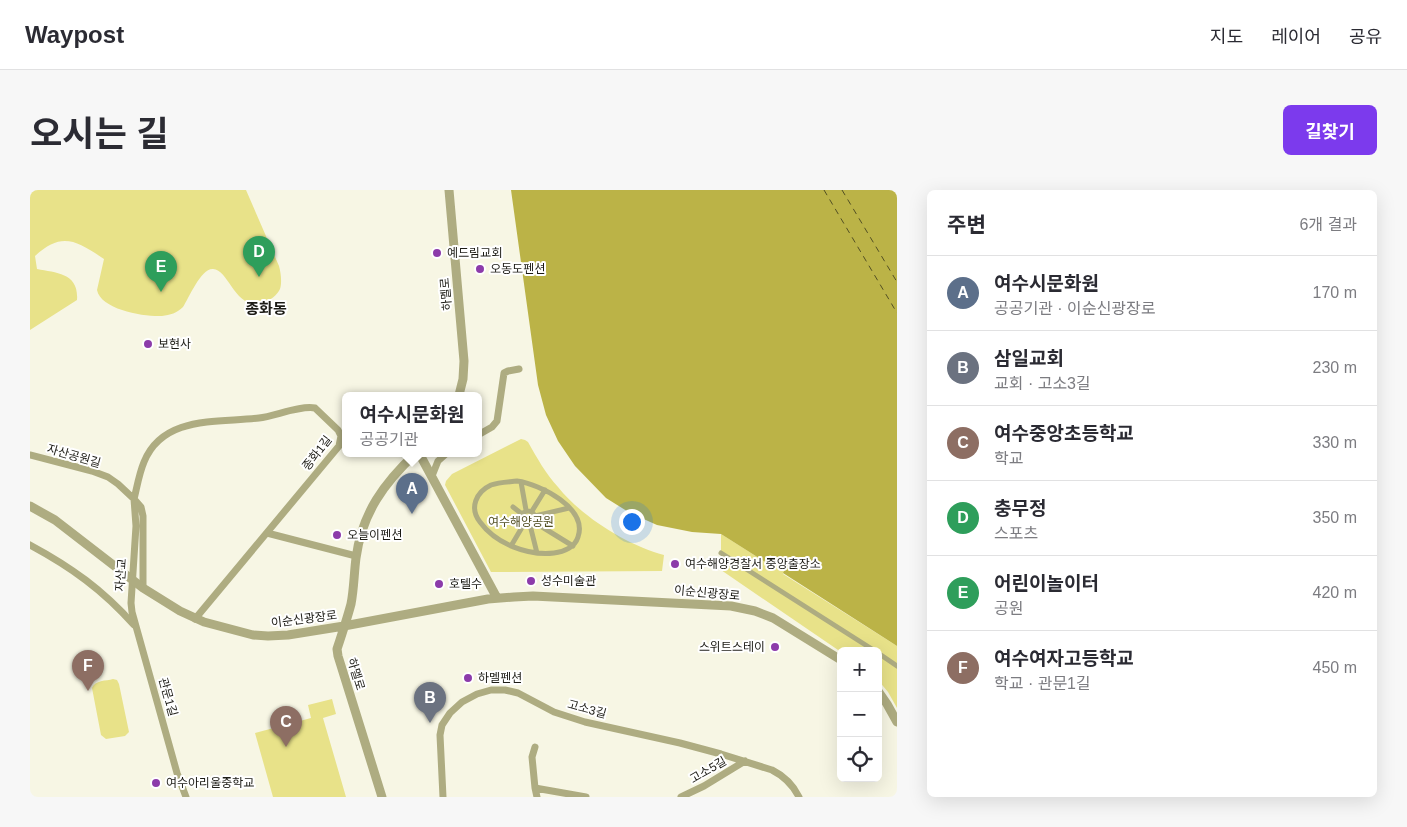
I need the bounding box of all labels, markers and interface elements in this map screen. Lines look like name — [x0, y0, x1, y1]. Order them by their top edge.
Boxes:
text: Waypost — [25, 21, 124, 48]
text: 지도 — [1210, 27, 1243, 47]
text: 레이어 — [1271, 27, 1321, 47]
text: 공유 — [1349, 27, 1382, 47]
button: 길찾기 — [1283, 105, 1377, 155]
text: 오시는 길 — [30, 114, 169, 153]
text: 주변 — [947, 213, 986, 236]
text: 6개 결과 — [1299, 216, 1357, 233]
pin: D — [243, 236, 275, 277]
place label: 예드림교회 — [447, 246, 502, 260]
marker: 예드림교회 — [431, 247, 443, 259]
pin: E — [145, 251, 177, 292]
place label: 오동도펜션 — [490, 262, 545, 276]
marker: 오동도펜션 — [474, 263, 486, 275]
text: 여수시문화원 — [994, 273, 1099, 294]
street label: 하멜로 — [438, 277, 454, 311]
text: A — [957, 284, 969, 301]
text: 170 m — [1313, 284, 1357, 301]
district label: 종화동 — [245, 300, 287, 317]
text: 공공기관 · 이순신광장로 — [994, 300, 1155, 317]
place label: 보현사 — [158, 337, 191, 351]
marker: 보현사 — [142, 338, 154, 350]
text: 삼일교회 — [994, 348, 1064, 369]
text: B — [957, 359, 969, 376]
text: 230 m — [1313, 359, 1357, 376]
text: 교회 · 고소3길 — [994, 375, 1091, 392]
popup — [342, 392, 482, 457]
text: 여수시문화원 — [360, 404, 464, 425]
text: 여수중앙초등학교 — [994, 423, 1134, 444]
text: 공공기관 — [360, 431, 418, 448]
street label: 종화1길 — [299, 433, 335, 473]
text: C — [957, 434, 969, 451]
text: 330 m — [1313, 434, 1357, 451]
street label: 자산공원길 — [46, 442, 102, 470]
text: 학교 — [994, 450, 1023, 467]
pin: A — [396, 473, 428, 514]
text: 충무정 — [994, 498, 1046, 519]
your location — [619, 509, 645, 535]
text: D — [957, 509, 969, 526]
text: 350 m — [1313, 509, 1357, 526]
park label: 여수해양공원 — [488, 515, 554, 529]
text: 스포츠 — [994, 525, 1038, 542]
place label: 오늘이펜션 — [347, 528, 402, 542]
marker: 오늘이펜션 — [331, 529, 343, 541]
place label: 여수해양경찰서 중앙출장소 — [685, 557, 821, 571]
street label: 자산교 — [113, 558, 129, 592]
marker: 여수해양경찰서 중앙출장소 — [669, 558, 681, 570]
text: 어린이놀이터 — [994, 573, 1099, 594]
place label: 성수미술관 — [541, 574, 596, 588]
marker: 성수미술관 — [525, 575, 537, 587]
place label: 호텔수 — [449, 577, 482, 591]
marker: 호텔수 — [433, 578, 445, 590]
street label: 이순신광장로 — [673, 583, 741, 603]
text: E — [958, 584, 968, 601]
text: 420 m — [1313, 584, 1357, 601]
text: 공원 — [994, 600, 1023, 617]
street label: 이순신광장로 — [270, 608, 338, 630]
place label: 스위트스테이 — [699, 640, 765, 654]
marker: 스위트스테이 — [769, 641, 781, 653]
map controls — [837, 647, 882, 782]
button: + — [837, 647, 882, 692]
text: 여수여자고등학교 — [994, 648, 1134, 669]
pin: F — [72, 650, 104, 691]
street label: 하멜로 — [344, 656, 368, 692]
text: F — [958, 659, 968, 676]
text: 450 m — [1313, 659, 1357, 676]
place label: 하멜펜션 — [478, 671, 522, 685]
marker: 하멜펜션 — [462, 672, 474, 684]
text: 학교 · 관문1길 — [994, 675, 1091, 692]
street label: 관문1길 — [156, 676, 180, 718]
pin: B — [414, 682, 446, 723]
button: − — [837, 692, 882, 737]
street label: 고소3길 — [566, 697, 608, 721]
pin: C — [270, 706, 302, 747]
button: locate — [837, 737, 882, 782]
street label: 고소5길 — [687, 754, 729, 786]
place label: 여수아리울중학교 — [166, 776, 254, 790]
marker: 여수아리울중학교 — [150, 777, 162, 789]

